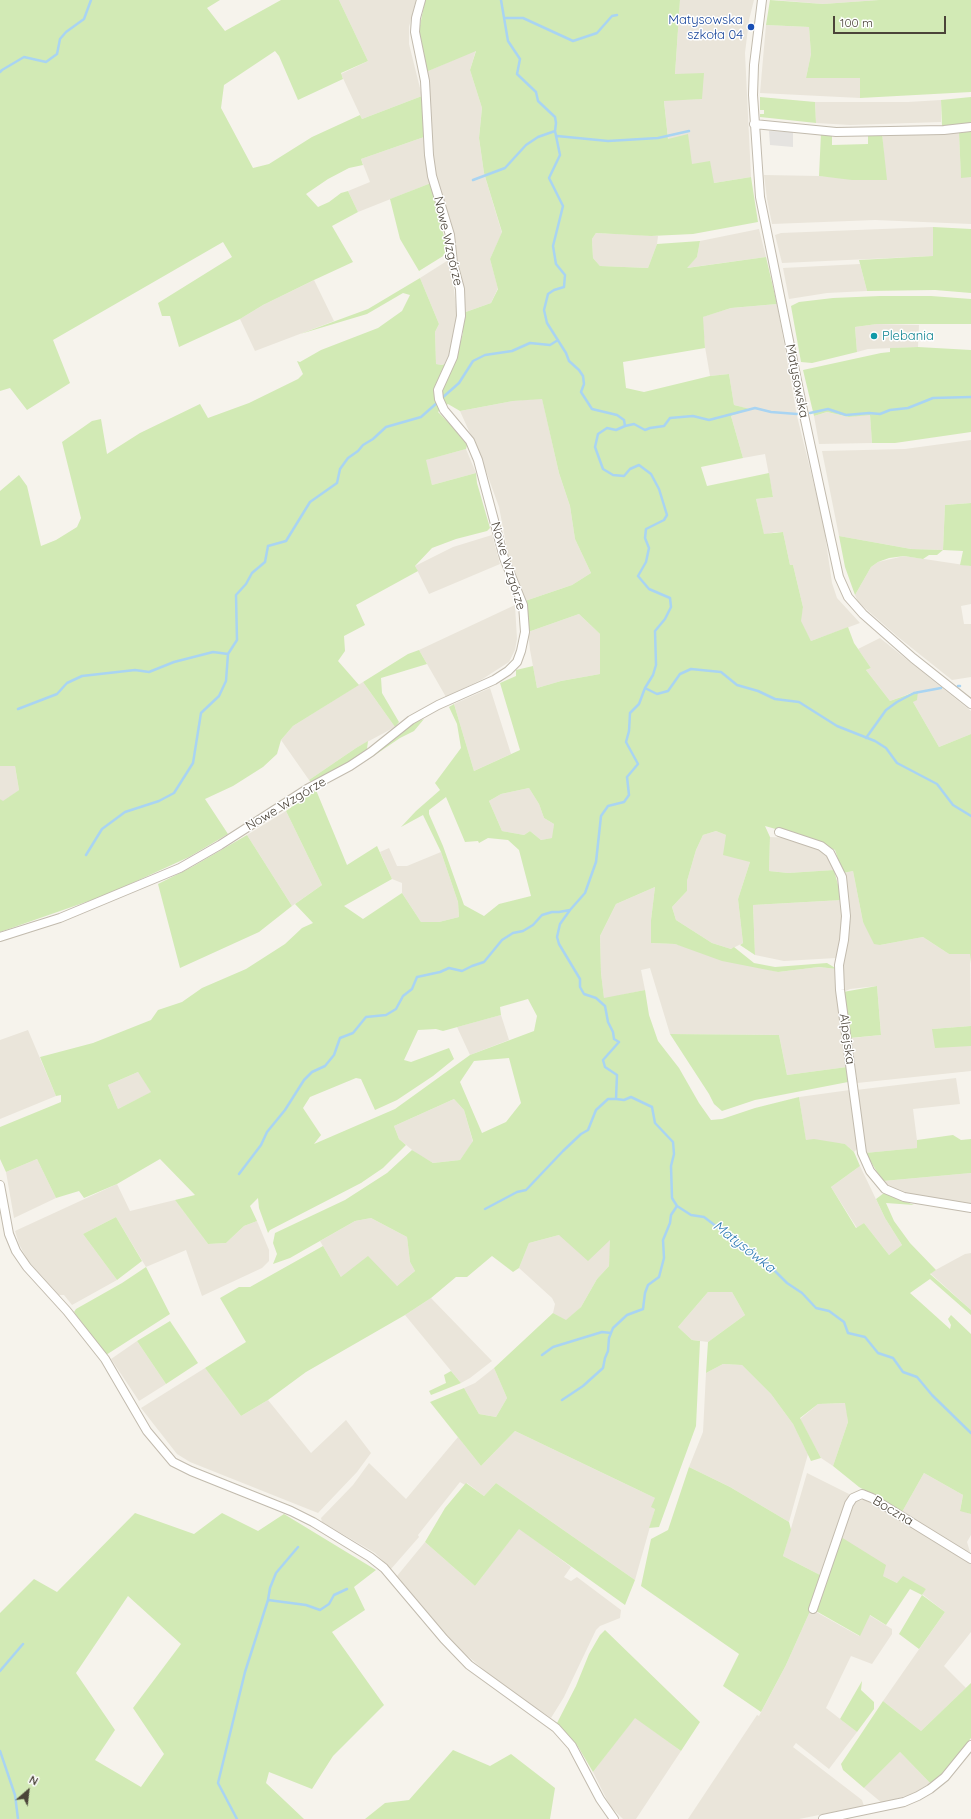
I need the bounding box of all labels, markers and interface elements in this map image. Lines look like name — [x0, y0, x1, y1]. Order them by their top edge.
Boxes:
scale bar — [835, 8, 948, 34]
place label: Matysowska szkoła 04 — [668, 12, 743, 43]
text: 100 m — [840, 15, 873, 30]
marker: Matysowska szkoła 04 — [746, 22, 756, 32]
street label: Nowe Wzgórze — [430, 195, 466, 287]
place label: Plebania — [882, 328, 934, 344]
marker: Plebania — [869, 331, 879, 341]
street label: Matysowska — [782, 343, 812, 419]
street label: Nowe Wzgórze — [487, 520, 529, 612]
street label: Nowe Wzgórze — [243, 774, 329, 834]
street label: Alpejska — [836, 1013, 858, 1065]
water label: Matysówka — [710, 1218, 778, 1276]
street label: Boczna — [870, 1493, 916, 1529]
north arrow — [8, 1771, 48, 1811]
text: N — [27, 1772, 40, 1788]

